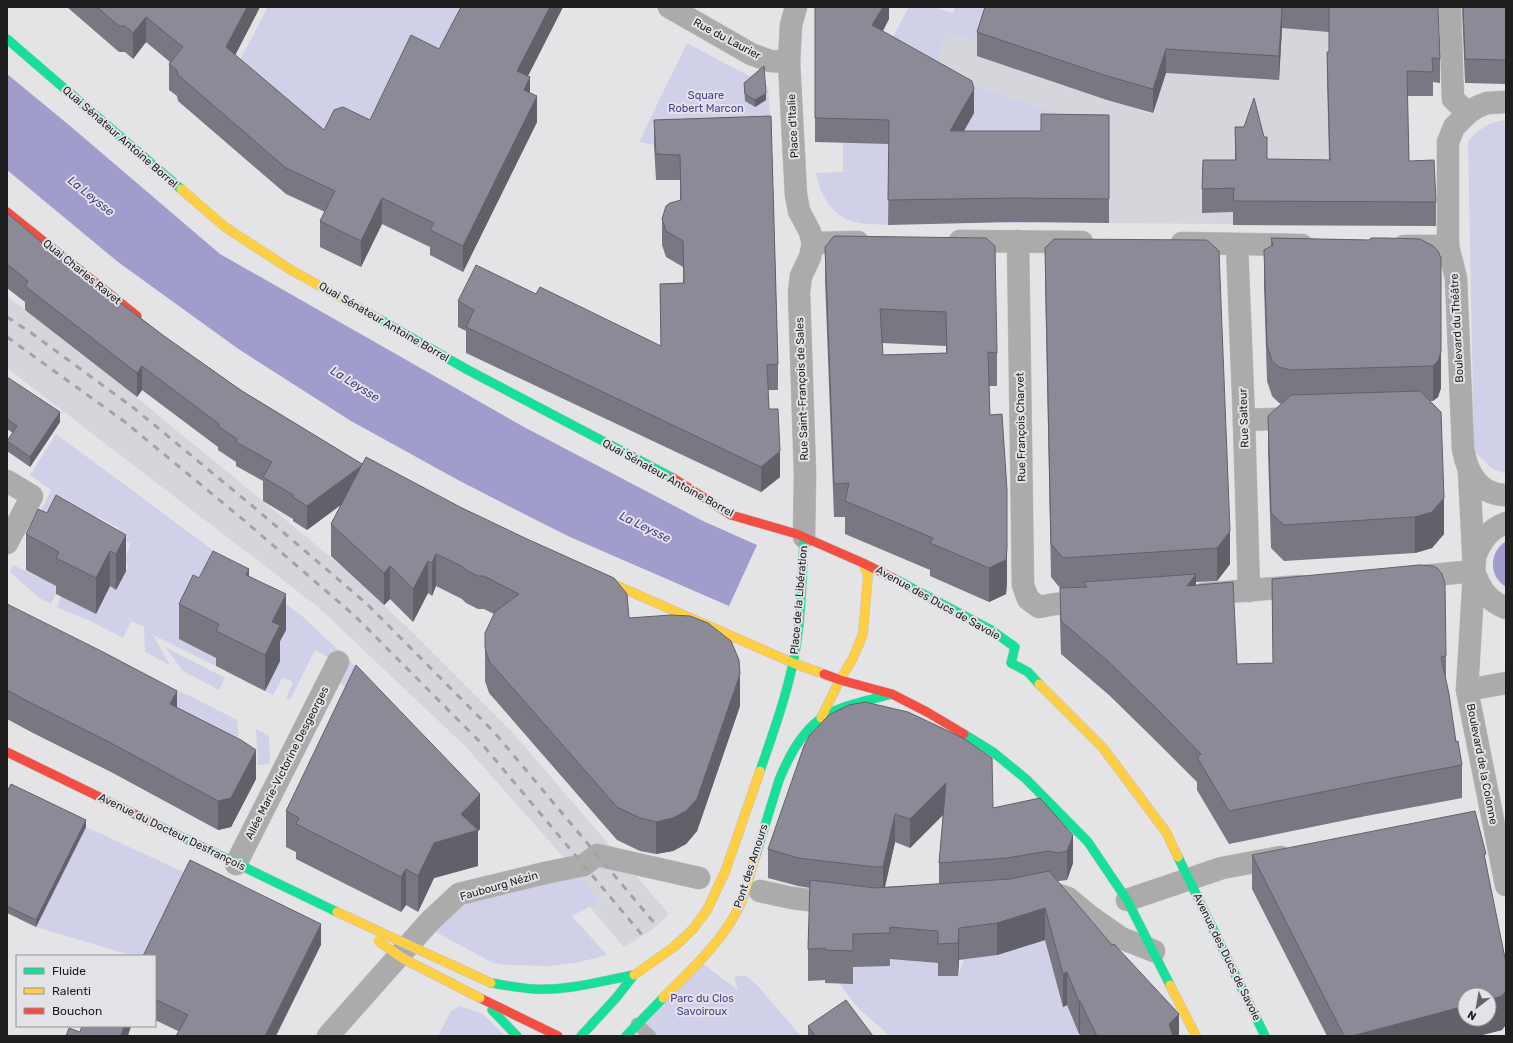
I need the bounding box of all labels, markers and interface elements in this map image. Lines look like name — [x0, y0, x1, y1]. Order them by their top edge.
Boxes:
street label: Rue du Laurier — [691, 16, 764, 63]
street label: Quai Sénateur Antoine Borrel — [60, 84, 180, 190]
park label: Square Robert Marcon — [668, 89, 744, 115]
street label: Place d'Italie — [785, 93, 801, 159]
water label: La Leysse — [65, 173, 117, 219]
street label: Quai Charles Ravet — [40, 237, 124, 308]
street label: Boulevard du Théâtre — [1448, 273, 1466, 383]
street label: Quai Sénateur Antoine Borrel — [317, 279, 451, 365]
street label: Rue Saint-François de Sales — [793, 317, 811, 461]
water label: La Leysse — [328, 363, 382, 405]
street label: Rue François Charvet — [1014, 371, 1028, 482]
street label: Rue Salteur — [1236, 387, 1252, 448]
street label: Quai Sénateur Antoine Borrel — [600, 436, 736, 520]
water label: La Leysse — [617, 509, 673, 545]
street label: Place de la Libération — [788, 545, 810, 655]
street label: Avenue des Ducs de Savoie — [874, 563, 1002, 643]
street label: Allée Marie-Victorine Desgeorges — [243, 684, 332, 842]
street label: Boulevard de la Colonne — [1464, 702, 1500, 826]
street label: Avenue du Docteur Desfrançois — [96, 791, 248, 873]
street label: Pont des Amours — [731, 822, 771, 910]
street label: Faubourg Nézin — [459, 869, 539, 903]
street label: Avenue des Ducs de Savoie — [1190, 891, 1264, 1023]
legend — [16, 955, 156, 1027]
text: Fluide — [52, 964, 86, 978]
text: Ralenti — [52, 984, 91, 998]
north arrow — [1457, 987, 1497, 1027]
park label: Parc du Clos Savoiroux — [670, 992, 734, 1018]
text: Bouchon — [52, 1004, 102, 1018]
text: N — [1465, 1007, 1479, 1023]

